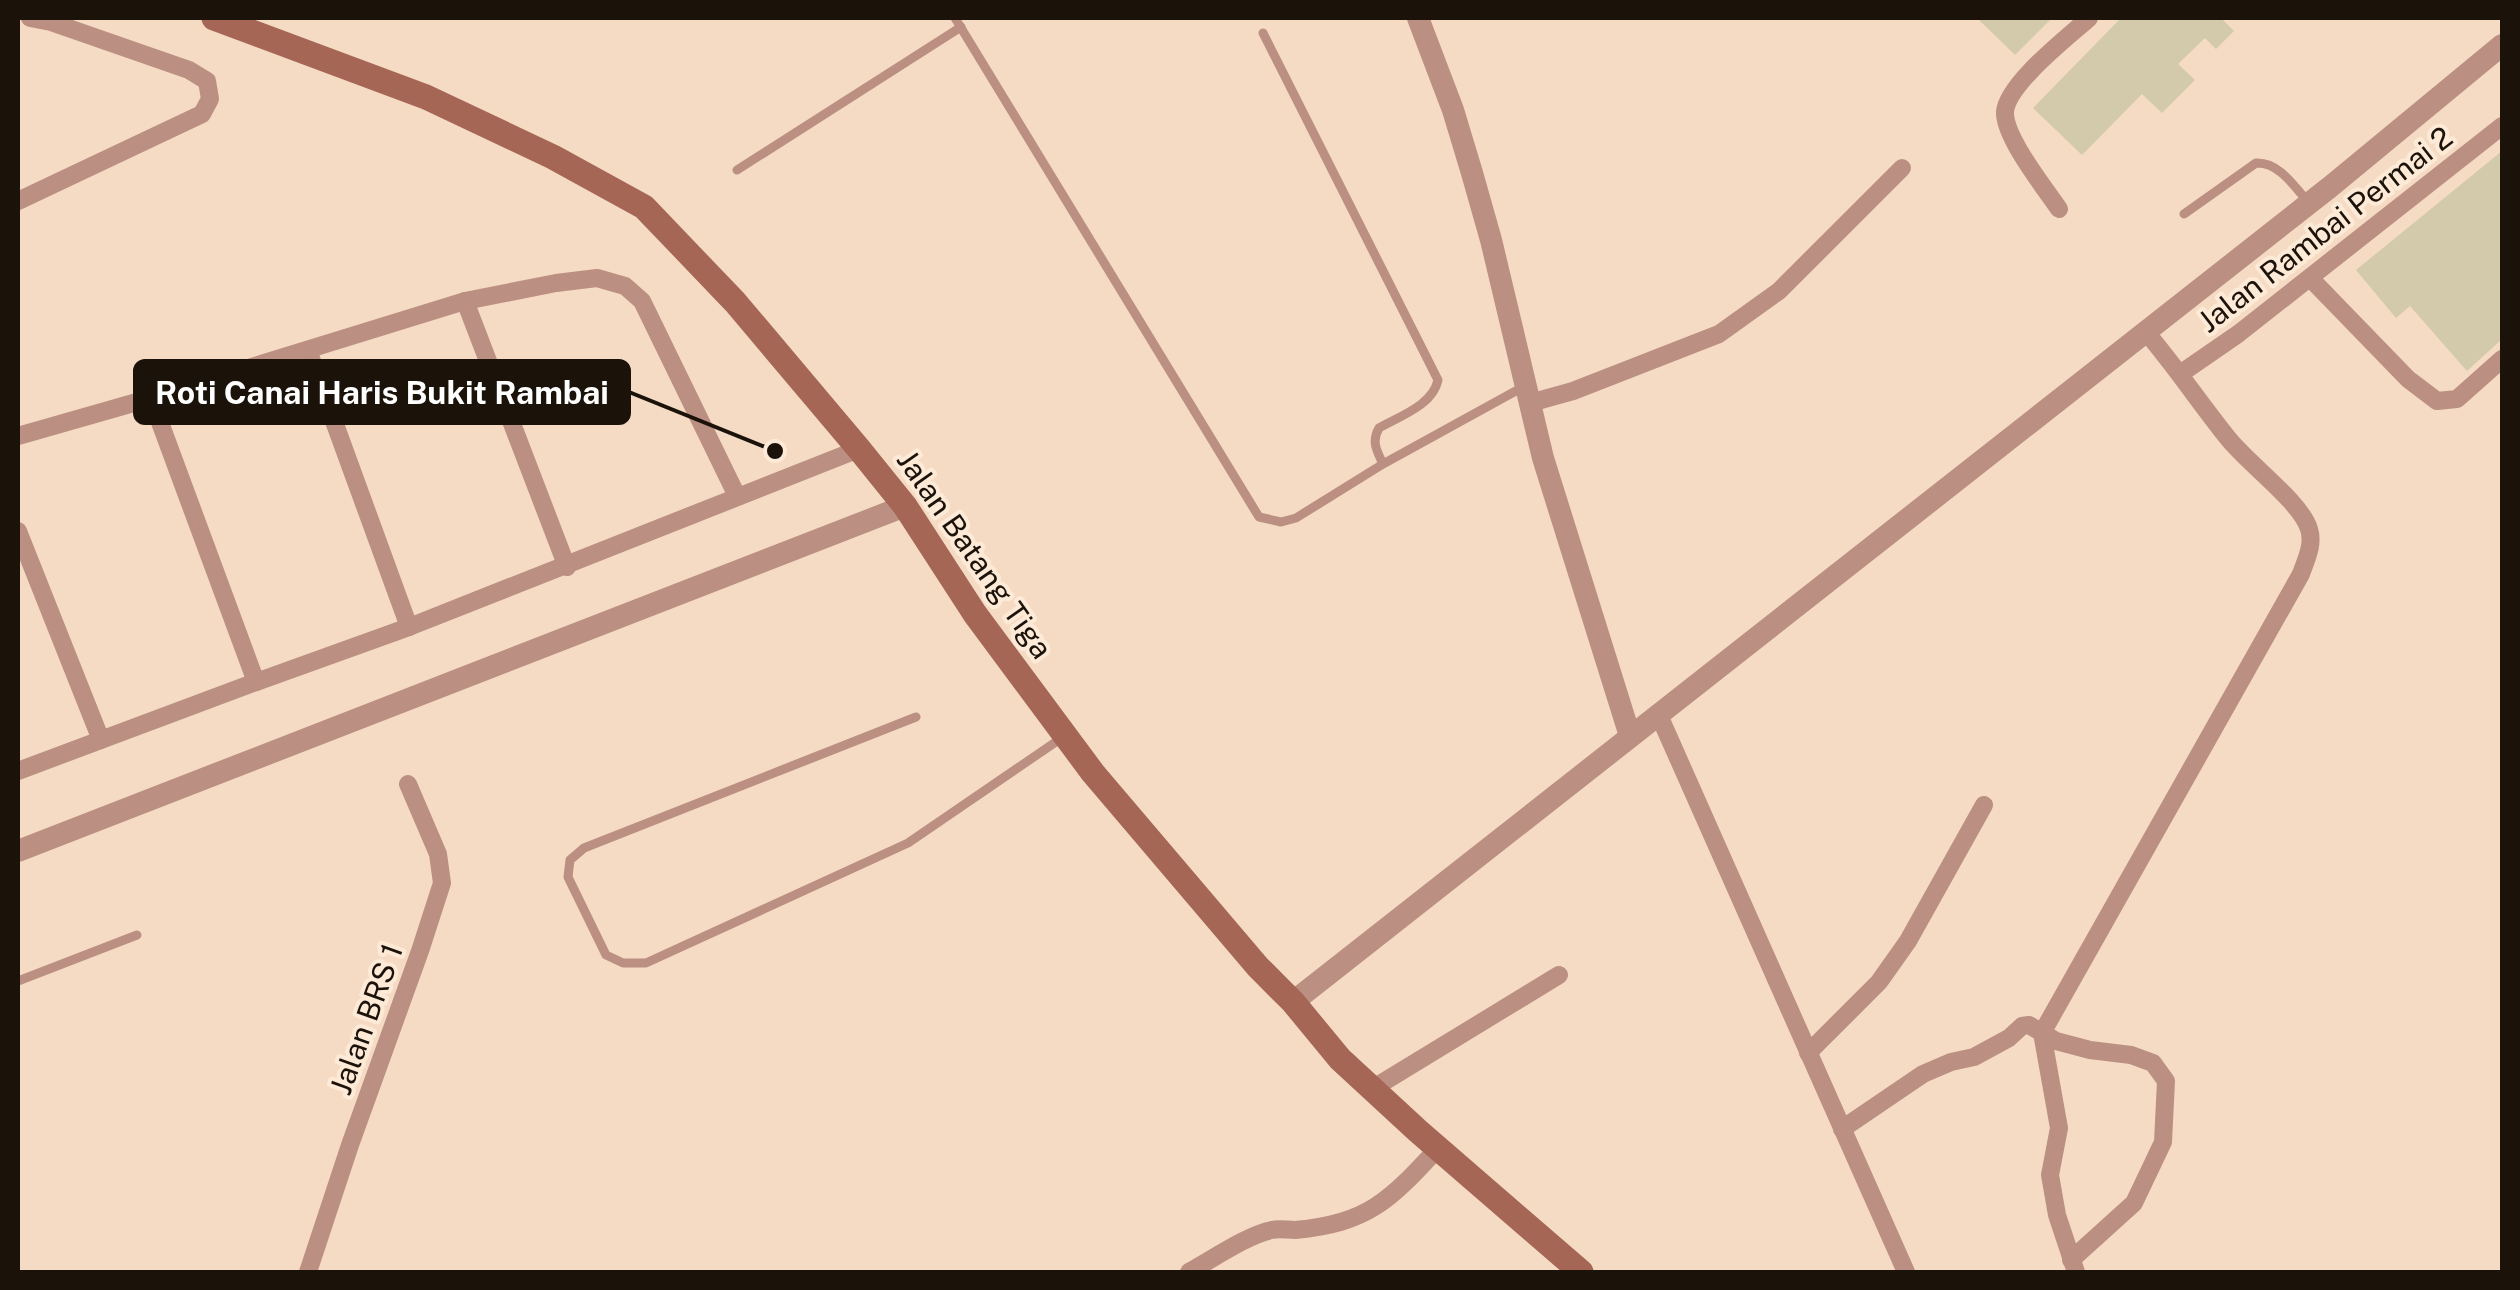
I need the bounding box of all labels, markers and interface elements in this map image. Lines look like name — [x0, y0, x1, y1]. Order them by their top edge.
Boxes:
street label: Jalan Rambai Permai 2 — [2191, 119, 2459, 339]
callout: Roti Canai Haris Bukit Rambai — [135, 361, 629, 423]
text: Roti Canai Haris Bukit Rambai — [155, 374, 609, 411]
street label: Jalan Batang Tiga — [890, 443, 1060, 665]
street label: Jalan BRS 1 — [322, 939, 410, 1099]

